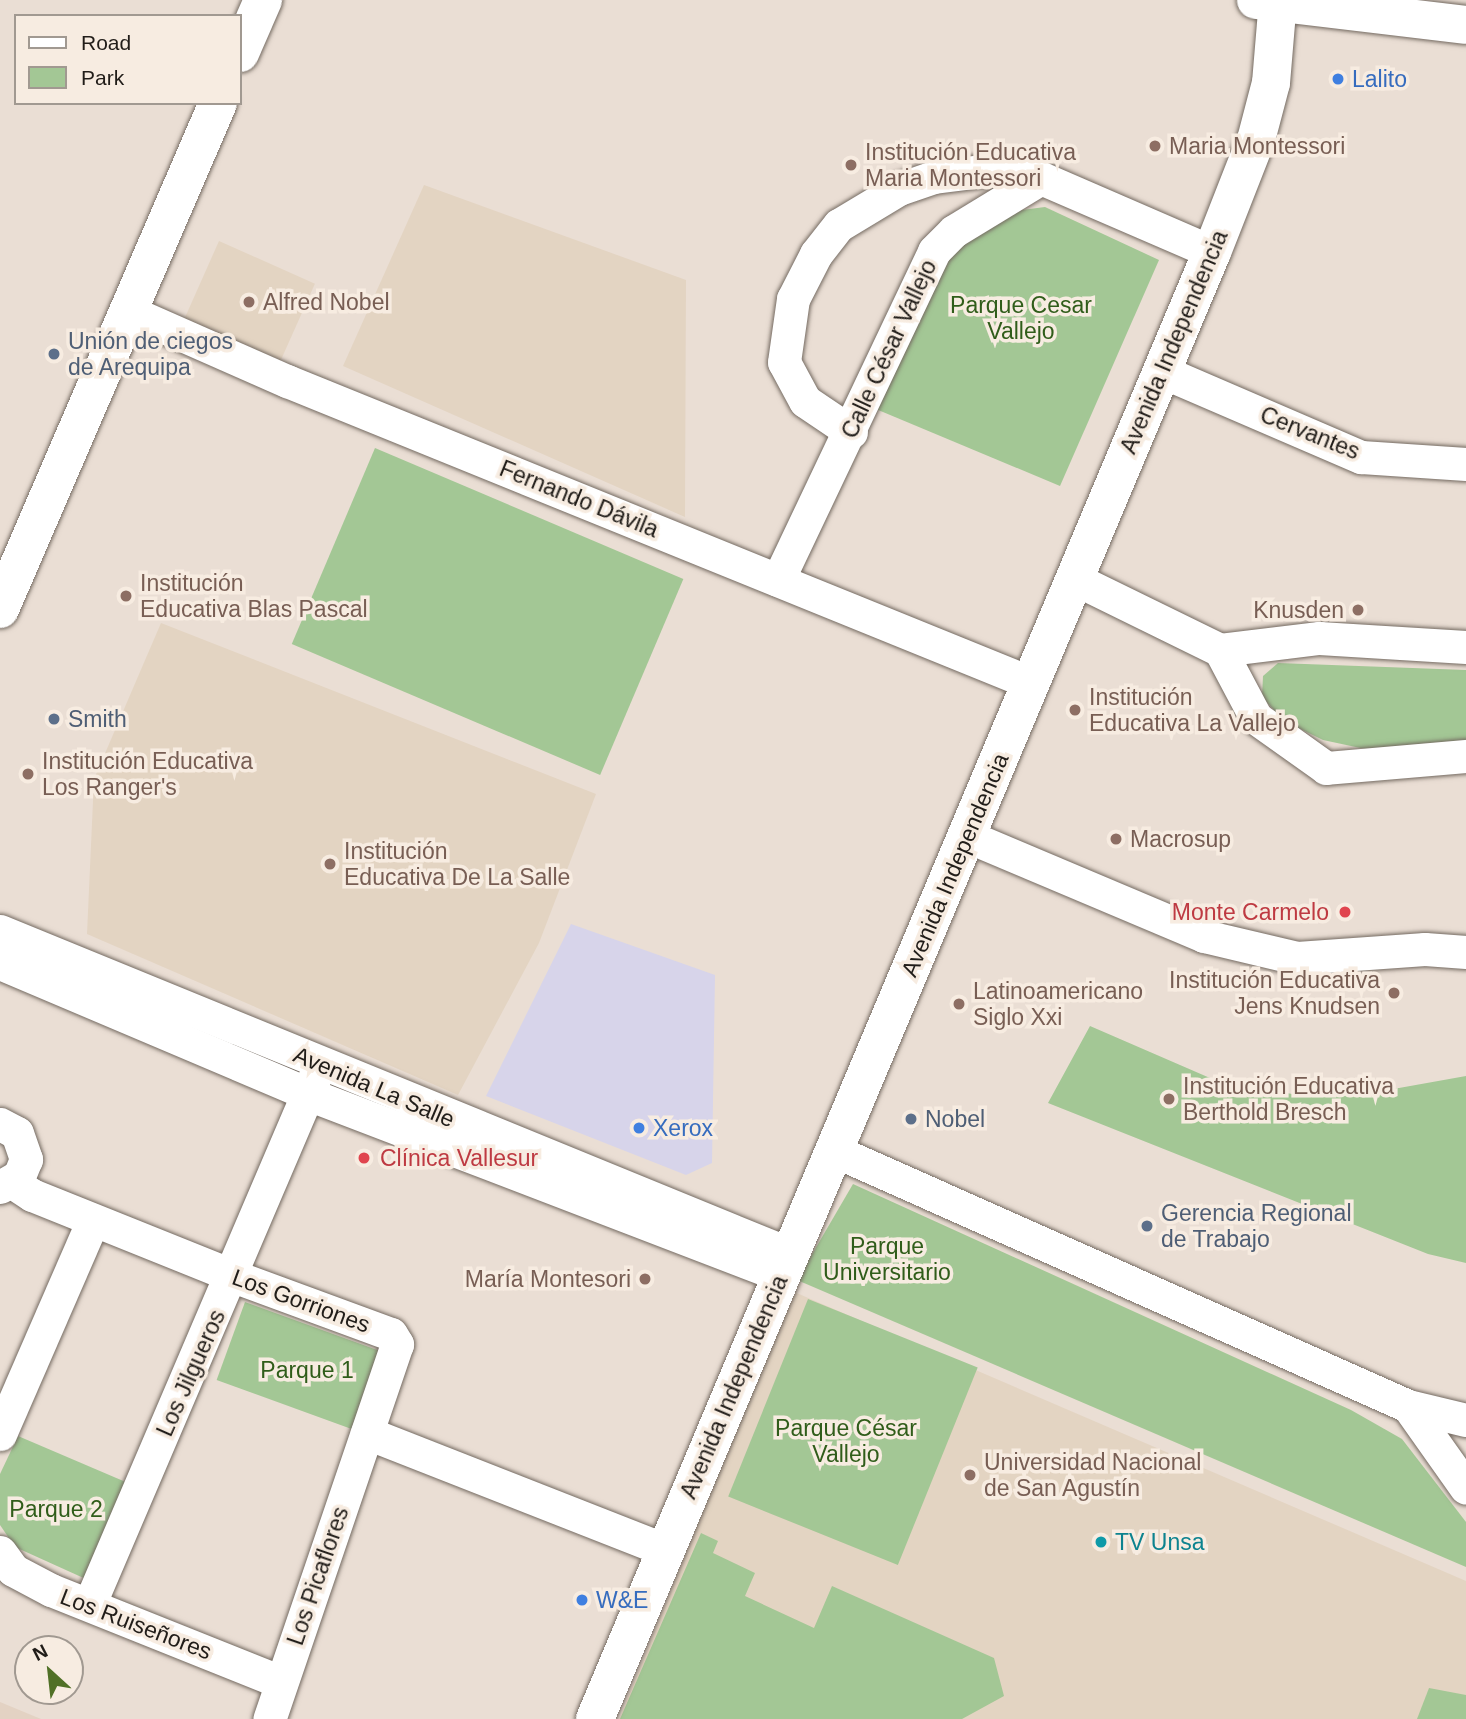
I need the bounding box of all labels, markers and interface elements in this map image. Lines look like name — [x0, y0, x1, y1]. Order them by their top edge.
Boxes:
legend — [14, 14, 242, 105]
text: Road — [81, 31, 131, 54]
place label: Lalito — [1352, 65, 1407, 93]
text: Park — [81, 66, 124, 89]
marker: Lalito — [1330, 71, 1346, 87]
place label: Maria Montessori — [1169, 132, 1345, 160]
place label: Institución Educativa Maria Montessori — [865, 138, 1076, 192]
marker: Maria Montessori — [1147, 138, 1163, 154]
marker: Institución Educativa Maria Montessori — [843, 157, 859, 173]
street label: Avenida Independencia — [1114, 226, 1234, 458]
street label: Calle César Vallejo — [836, 255, 942, 443]
place label: Alfred Nobel — [263, 288, 390, 316]
park label: Parque Cesar Vallejo — [950, 291, 1092, 345]
marker: Alfred Nobel — [241, 294, 257, 310]
place label: Unión de ciegos de Arequipa — [68, 327, 233, 381]
marker: Unión de ciegos de Arequipa — [46, 346, 62, 362]
street label: Cervantes — [1256, 401, 1364, 465]
street label: Fernando Dávila — [496, 455, 662, 543]
place label: Institución Educativa Blas Pascal — [140, 569, 368, 623]
marker: Institución Educativa Blas Pascal — [118, 588, 134, 604]
place label: Knusden — [1253, 596, 1344, 624]
marker: Knusden — [1350, 602, 1366, 618]
place label: Institución Educativa La Vallejo — [1089, 683, 1296, 737]
marker: Institución Educativa La Vallejo — [1067, 702, 1083, 718]
place label: Smith — [68, 705, 127, 733]
marker: Smith — [46, 711, 62, 727]
place label: Institución Educativa Los Ranger's — [42, 747, 253, 801]
street label: Avenida Independencia — [895, 749, 1015, 981]
marker: Institución Educativa Los Ranger's — [20, 766, 36, 782]
place label: Macrosup — [1130, 825, 1231, 853]
marker: Macrosup — [1108, 831, 1124, 847]
place label: Institución Educativa De La Salle — [344, 837, 570, 891]
marker: Institución Educativa De La Salle — [322, 856, 338, 872]
place label: Monte Carmelo — [1172, 898, 1329, 926]
marker: Monte Carmelo — [1335, 902, 1355, 922]
place label: Institución Educativa Jens Knudsen — [1169, 966, 1380, 1020]
place label: Latinoamericano Siglo Xxi — [973, 977, 1143, 1031]
marker: Institución Educativa Jens Knudsen — [1386, 985, 1402, 1001]
marker: Latinoamericano Siglo Xxi — [951, 996, 967, 1012]
street label: Avenida La Salle — [289, 1041, 459, 1133]
place label: Institución Educativa Berthold Bresch — [1183, 1072, 1394, 1126]
marker: Institución Educativa Berthold Bresch — [1161, 1091, 1177, 1107]
place label: Nobel — [925, 1105, 985, 1133]
marker: Nobel — [903, 1111, 919, 1127]
place label: Xerox — [653, 1114, 713, 1142]
marker: Xerox — [631, 1120, 647, 1136]
place label: Clínica Vallesur — [380, 1144, 538, 1172]
marker: Clínica Vallesur — [354, 1148, 374, 1168]
place label: Gerencia Regional de Trabajo — [1161, 1199, 1352, 1253]
marker: Gerencia Regional de Trabajo — [1139, 1218, 1155, 1234]
park label: Parque Universitario — [823, 1232, 951, 1286]
street label: Los Gorriones — [228, 1263, 374, 1339]
place label: María Montesori — [465, 1265, 631, 1293]
marker: María Montesori — [637, 1271, 653, 1287]
street label: Avenida Independencia — [674, 1271, 794, 1503]
street label: Los Jilgueros — [151, 1305, 231, 1441]
park label: Parque 1 — [260, 1356, 354, 1384]
park label: Parque César Vallejo — [775, 1414, 917, 1468]
place label: Universidad Nacional de San Agustín — [984, 1448, 1201, 1502]
marker: Universidad Nacional de San Agustín — [962, 1467, 978, 1483]
park label: Parque 2 — [9, 1495, 103, 1523]
street label: Los Picaflores — [281, 1503, 355, 1649]
place label: TV Unsa — [1115, 1528, 1204, 1556]
marker: TV Unsa — [1093, 1534, 1109, 1550]
street label: Los Ruiseñores — [56, 1582, 216, 1666]
place label: W&E — [596, 1586, 648, 1614]
marker: W&E — [574, 1592, 590, 1608]
north arrow — [14, 1635, 84, 1705]
text: N — [29, 1640, 51, 1665]

